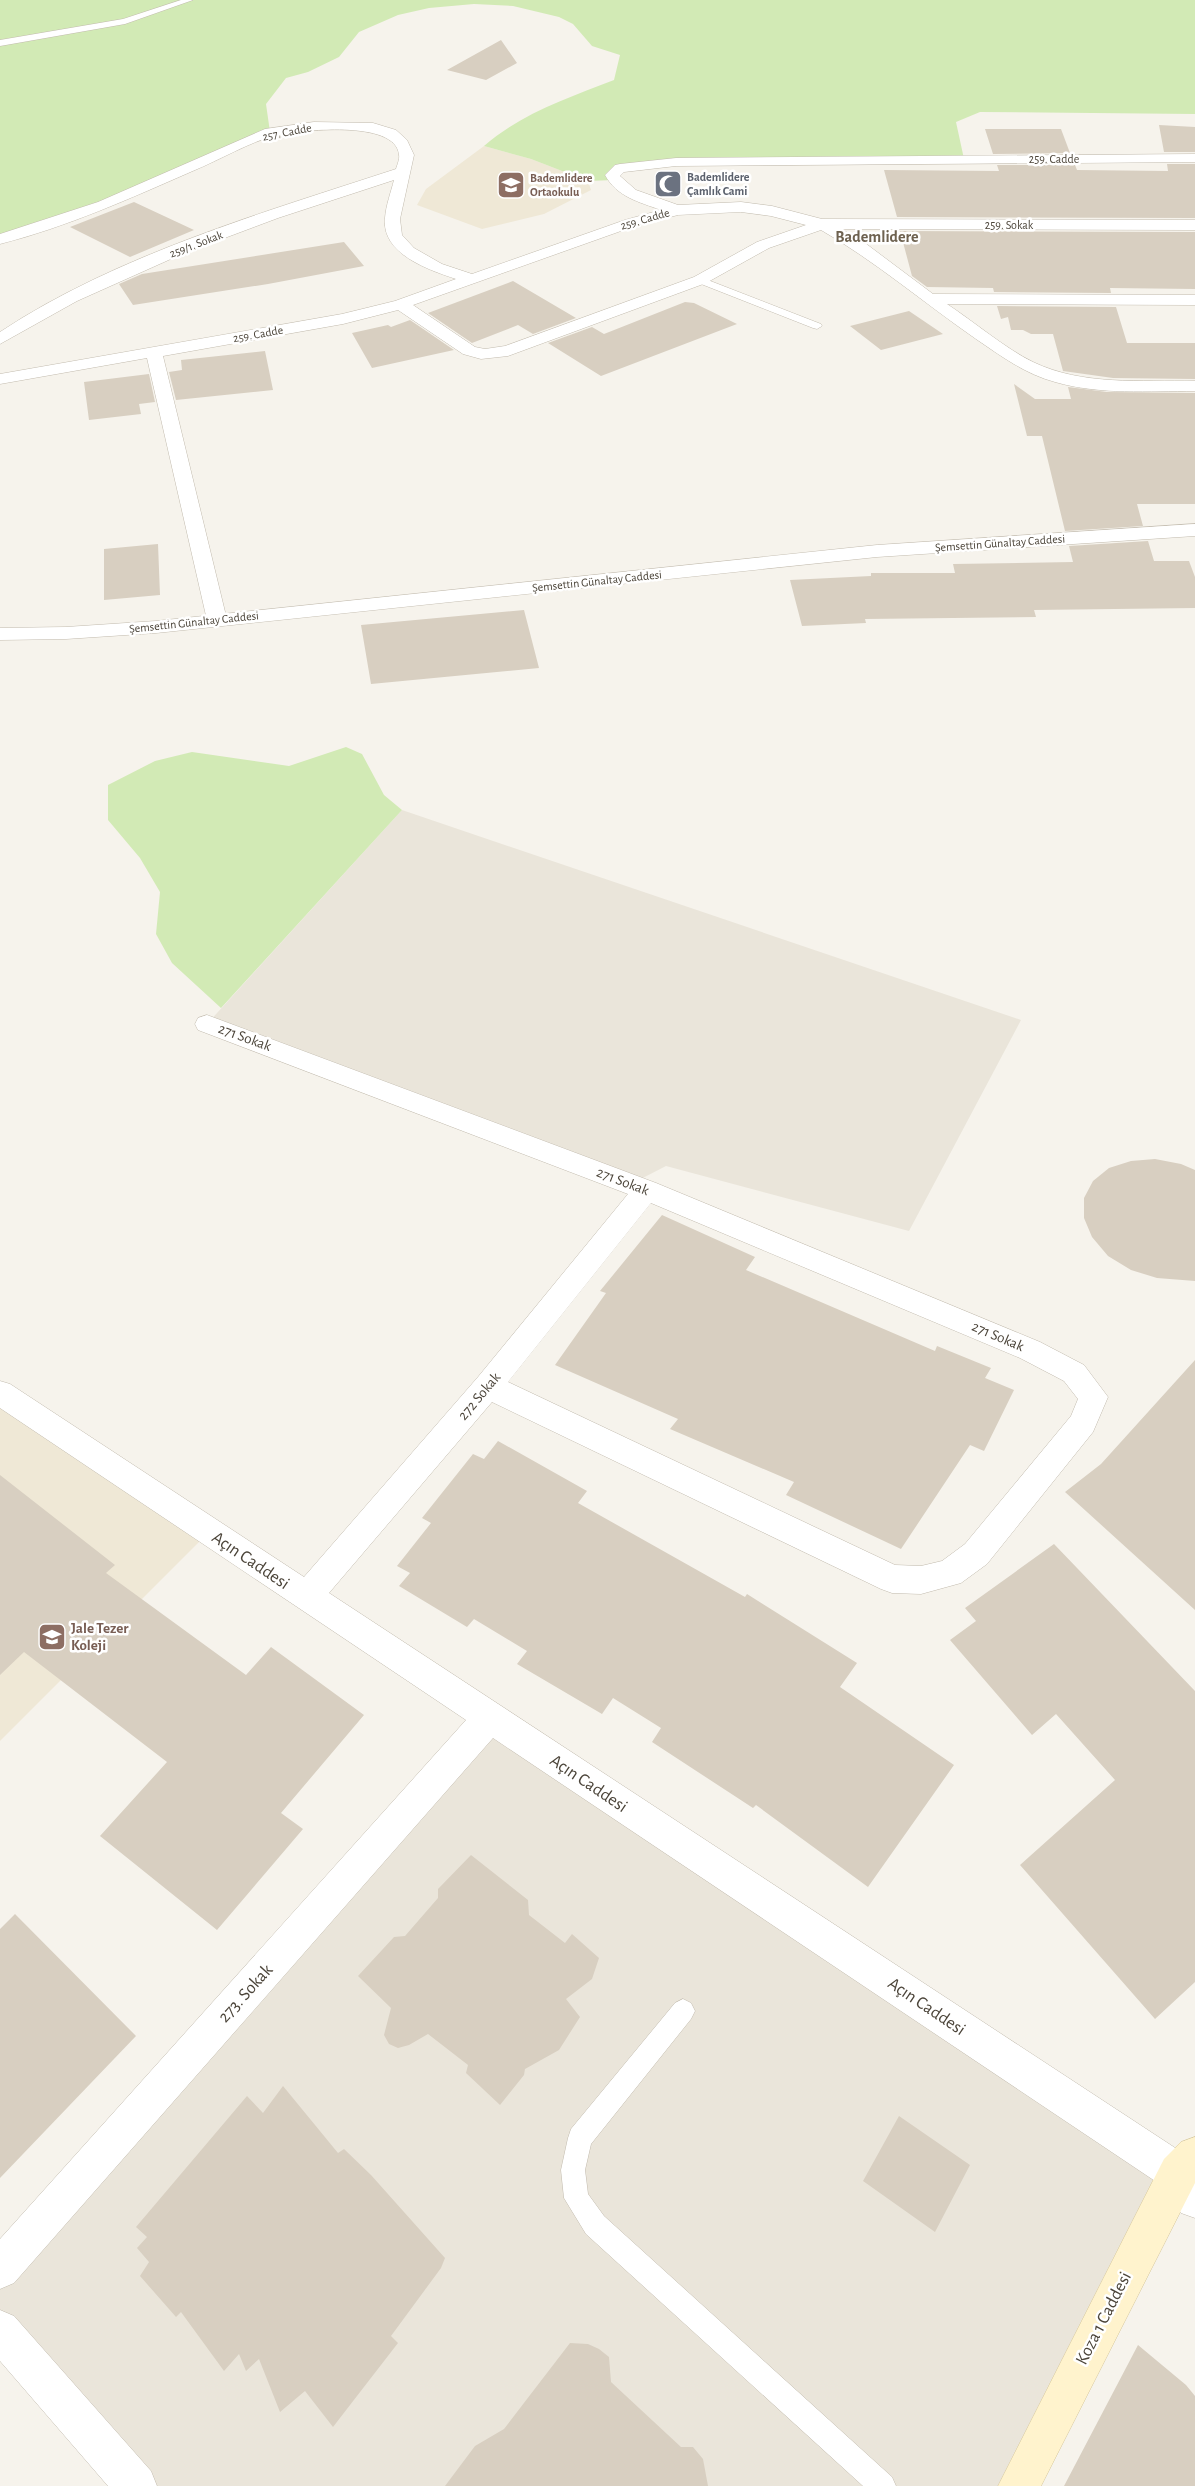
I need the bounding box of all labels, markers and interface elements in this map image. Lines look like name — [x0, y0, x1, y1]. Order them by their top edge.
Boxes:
street label: 257. Cadde — [261, 121, 313, 143]
street label: 259. Cadde — [1029, 153, 1079, 165]
mosque icon: Bademlidere Çamlık Cami — [653, 169, 683, 199]
school or university icon: Bademlidere Ortaokulu — [496, 170, 526, 200]
place label: Bademlidere Çamlık Cami — [687, 171, 750, 197]
place label: Bademlidere Ortaokulu — [530, 172, 593, 198]
street label: 259. Cadde — [619, 206, 671, 232]
street label: 259. Sokak — [985, 219, 1034, 231]
street label: 259/1. Sokak — [168, 228, 225, 260]
district label: Bademlidere — [835, 229, 919, 245]
street label: 259. Cadde — [232, 324, 284, 344]
street label: Şemsettin Günaltay Caddesi — [935, 532, 1065, 555]
street label: Şemsettin Günaltay Caddesi — [532, 568, 663, 595]
street label: Şemsettin Günaltay Caddesi — [129, 609, 260, 636]
street label: 271 Sokak — [216, 1021, 273, 1054]
street label: 271 Sokak — [594, 1165, 651, 1198]
street label: 271 Sokak — [969, 1319, 1026, 1354]
street label: 272 Sokak — [455, 1370, 503, 1423]
street label: Açın Caddesi — [208, 1528, 292, 1593]
place label: Jale Tezer Koleji — [71, 1621, 129, 1653]
school or university icon: Jale Tezer Koleji — [37, 1622, 67, 1652]
street label: Açın Caddesi — [546, 1751, 630, 1816]
street label: 273. Sokak — [215, 1960, 277, 2026]
street label: Açın Caddesi — [884, 1974, 968, 2039]
street label: Koza 1 Caddesi — [1073, 2269, 1135, 2368]

